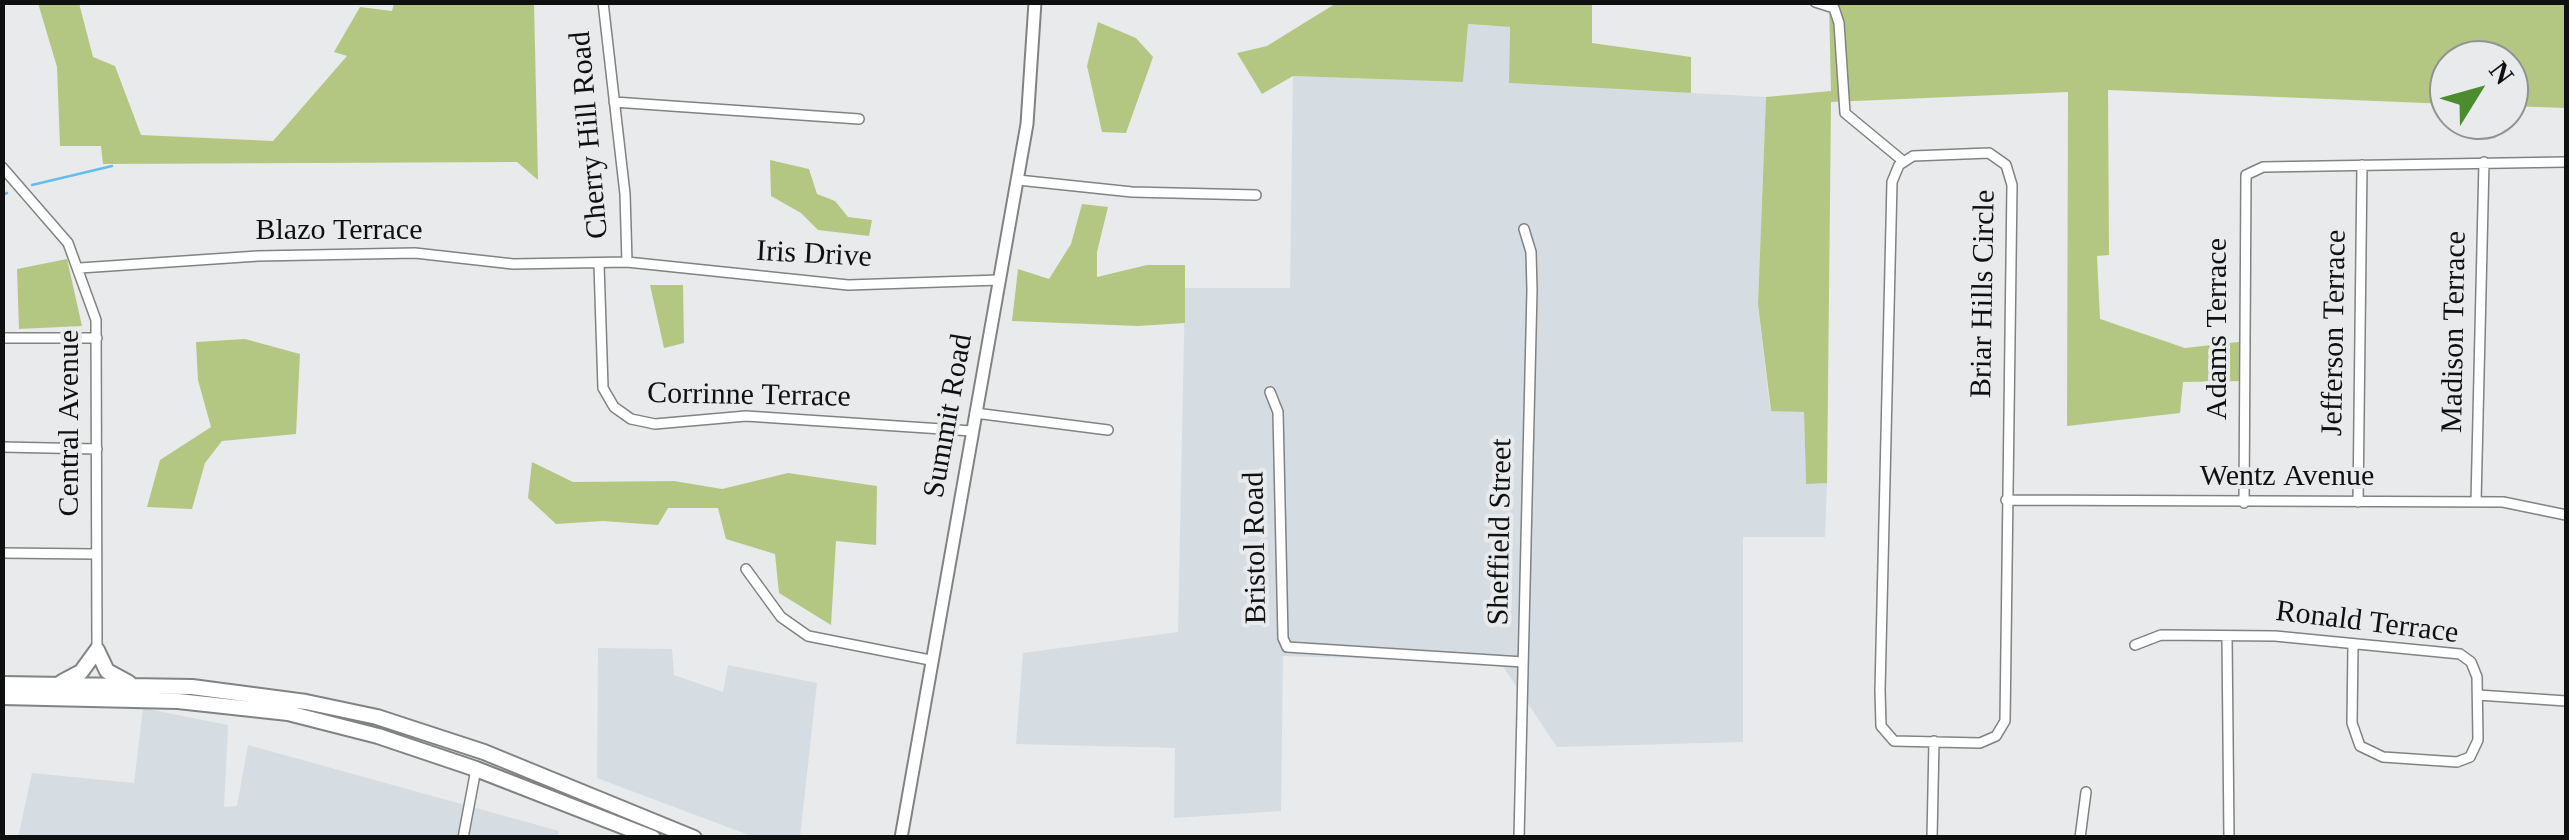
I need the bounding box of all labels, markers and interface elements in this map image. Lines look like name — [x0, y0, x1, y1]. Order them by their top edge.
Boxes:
street label: Cherry Hill Road — [563, 30, 617, 240]
north arrow — [2429, 40, 2529, 140]
text: N — [2483, 55, 2520, 90]
street label: Briar Hills Circle — [1964, 190, 2004, 398]
street label: Blazo Terrace — [256, 213, 422, 249]
street label: Jefferson Terrace — [2315, 230, 2355, 436]
street label: Madison Terrace — [2435, 231, 2475, 433]
street label: Iris Drive — [755, 234, 873, 276]
street label: Adams Terrace — [2200, 238, 2236, 420]
street label: Central Avenue — [52, 330, 88, 516]
street label: Summit Road — [917, 331, 981, 501]
street label: Corrinne Terrace — [647, 376, 851, 416]
street label: Sheffield Street — [1481, 438, 1521, 626]
street label: Wentz Avenue — [2200, 459, 2374, 495]
street label: Bristol Road — [1237, 471, 1275, 625]
street label: Ronald Terrace — [2274, 594, 2460, 652]

